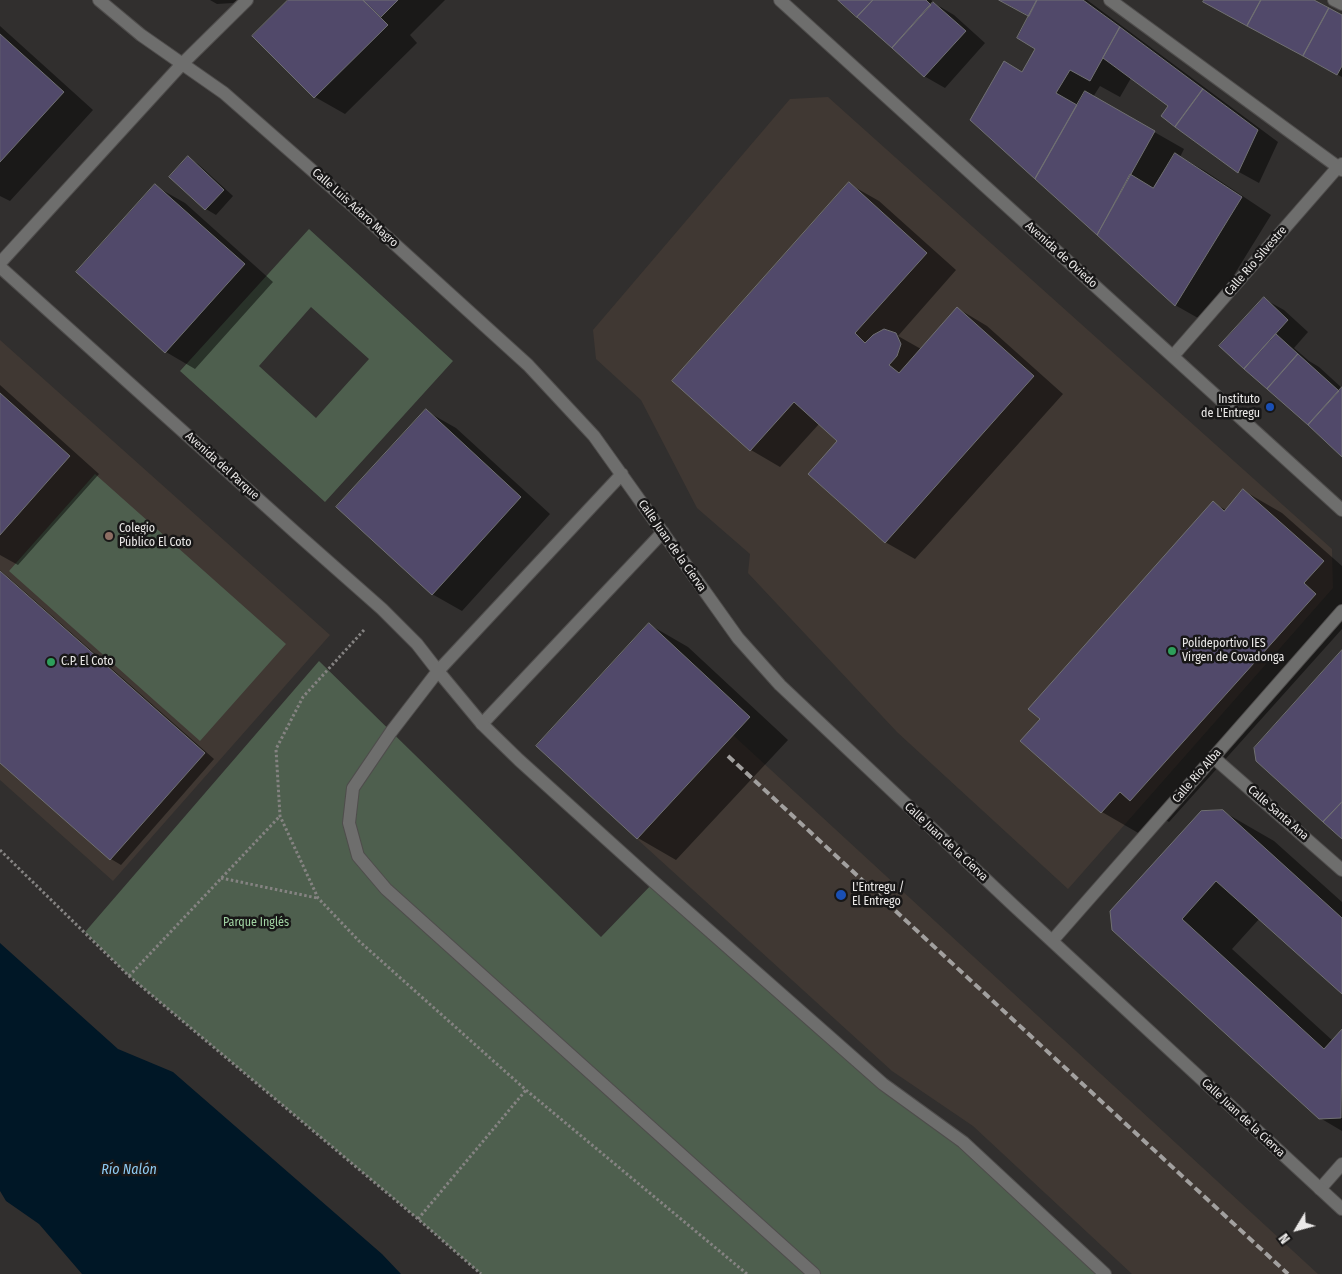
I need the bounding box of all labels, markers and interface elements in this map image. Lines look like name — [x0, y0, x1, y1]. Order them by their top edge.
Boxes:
street label: Calle Luis Adaro Magro — [309, 166, 401, 250]
street label: Avenida de Oviedo — [1022, 219, 1100, 291]
street label: Calle Río Silvestre — [1222, 223, 1290, 299]
place label: Instituto de L'Entregu — [1201, 393, 1260, 421]
marker: Instituto de L'Entregu — [1264, 401, 1276, 413]
street label: Avenida del Parque — [182, 429, 262, 503]
street label: Calle Juan de la Cierva — [635, 497, 709, 595]
place label: Colegio Público El Coto — [119, 522, 192, 550]
marker: Colegio Público El Coto — [103, 530, 115, 542]
place label: Polideportivo IES Virgen de Covadonga — [1182, 637, 1284, 665]
marker: Polideportivo IES Virgen de Covadonga — [1166, 645, 1178, 657]
place label: C.P. El Coto — [61, 655, 114, 669]
marker: C.P. El Coto — [45, 656, 57, 668]
street label: Calle Río Alba — [1170, 746, 1224, 806]
street label: Calle Santa Ana — [1245, 783, 1311, 843]
street label: Calle Juan de la Cierva — [901, 800, 991, 884]
place label: L'Entregu / El Entrego — [852, 881, 904, 909]
marker: L'Entregu / El Entrego — [834, 888, 848, 902]
park label: Parque Inglés — [223, 916, 289, 930]
street label: Calle Juan de la Cierva — [1198, 1076, 1288, 1160]
water label: Río Nalón — [101, 1162, 157, 1178]
north arrow — [1272, 1204, 1322, 1254]
text: N — [1275, 1230, 1294, 1247]

